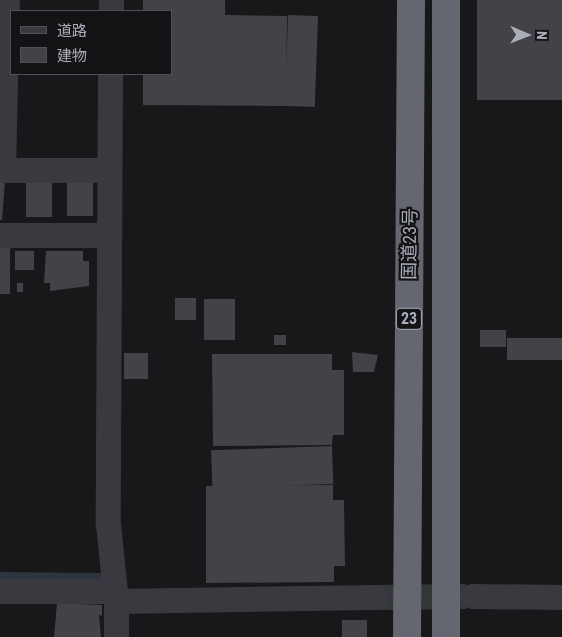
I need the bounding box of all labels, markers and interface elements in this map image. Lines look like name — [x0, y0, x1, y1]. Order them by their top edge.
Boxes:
legend — [10, 10, 172, 75]
north arrow — [502, 10, 552, 60]
text: 道路 — [57, 22, 87, 40]
text: N — [534, 31, 550, 40]
text: 建物 — [57, 47, 87, 65]
street label: 国道23号 — [399, 208, 421, 280]
road number: 23 — [395, 306, 423, 332]

